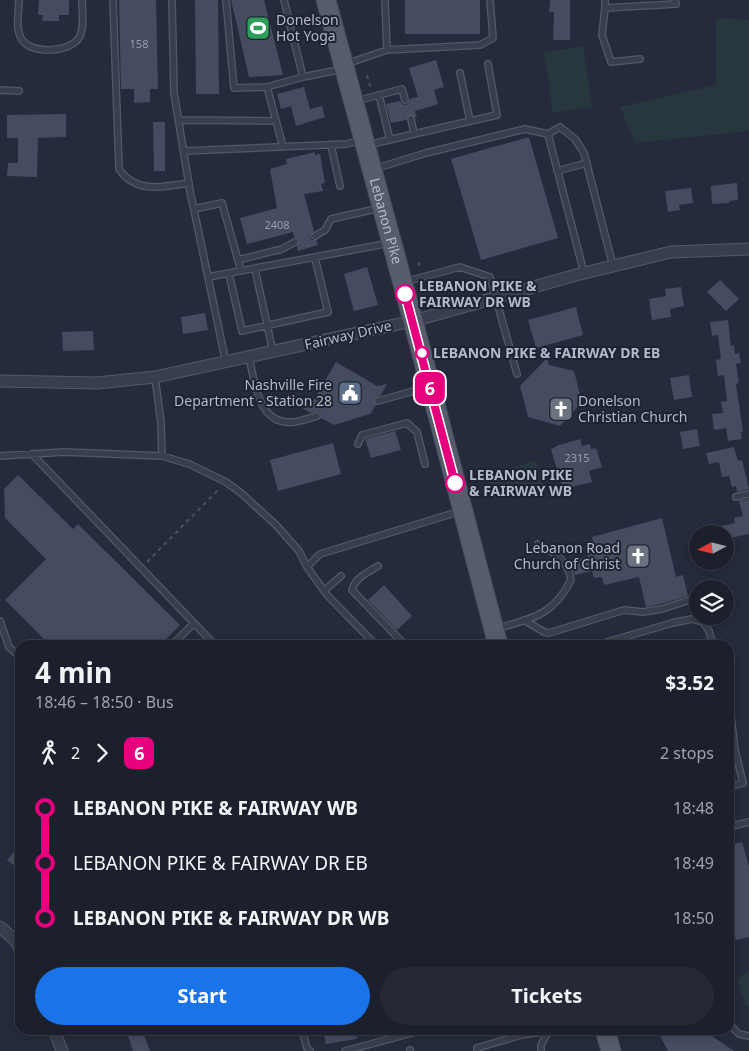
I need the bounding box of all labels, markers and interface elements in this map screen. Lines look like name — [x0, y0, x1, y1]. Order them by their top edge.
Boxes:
place label: Donelson Hot Yoga — [276, 10, 339, 45]
sports icon: Donelson Hot Yoga — [245, 15, 271, 41]
house number: 158 — [130, 36, 148, 51]
street label: Lebanon Pike — [366, 176, 407, 266]
house number: 2408 — [264, 217, 290, 232]
place label: LEBANON PIKE & FAIRWAY DR WB — [419, 276, 537, 311]
marker: LEBANON PIKE & FAIRWAY DR WB — [395, 284, 415, 304]
street label: Fairway Drive — [302, 315, 393, 354]
place label: LEBANON PIKE & FAIRWAY DR EB — [433, 343, 660, 362]
marker: LEBANON PIKE & FAIRWAY DR EB — [415, 346, 429, 360]
line badge: 6 — [414, 372, 446, 404]
place label: Nashville Fire Department - Station 28 — [174, 375, 332, 410]
text: 6 — [425, 376, 435, 400]
public building icon: Nashville Fire Department - Station 28 — [337, 380, 363, 406]
place label: Donelson Christian Church — [578, 391, 687, 426]
church icon: Donelson Christian Church — [548, 396, 574, 422]
house number: 2315 — [564, 450, 590, 465]
place label: LEBANON PIKE & FAIRWAY WB — [469, 465, 573, 500]
marker: LEBANON PIKE & FAIRWAY WB — [445, 473, 465, 493]
north arrow — [689, 525, 734, 570]
map controls — [689, 525, 734, 625]
place label: Lebanon Road Church of Christ — [514, 538, 620, 573]
church icon: Lebanon Road Church of Christ — [625, 543, 651, 569]
button: layers — [689, 580, 734, 625]
text: 4 min — [35, 653, 112, 691]
text: $3.52 — [665, 670, 714, 696]
text: 18:46 – 18:50 · Bus — [35, 691, 174, 713]
icon: walk — [35, 739, 63, 767]
icon: forward — [88, 739, 116, 767]
text: 6 — [134, 741, 144, 765]
text: 2 — [71, 742, 80, 764]
text: 2 stops — [660, 742, 714, 764]
text: LEBANON PIKE & FAIRWAY WB — [73, 795, 358, 821]
text: 18:48 — [673, 797, 714, 819]
text: LEBANON PIKE & FAIRWAY DR EB — [73, 850, 368, 876]
text: 18:49 — [673, 852, 714, 874]
text: LEBANON PIKE & FAIRWAY DR WB — [73, 905, 389, 931]
text: 18:50 — [673, 907, 714, 929]
button: Start — [35, 967, 370, 1025]
button: Tickets — [380, 967, 714, 1025]

